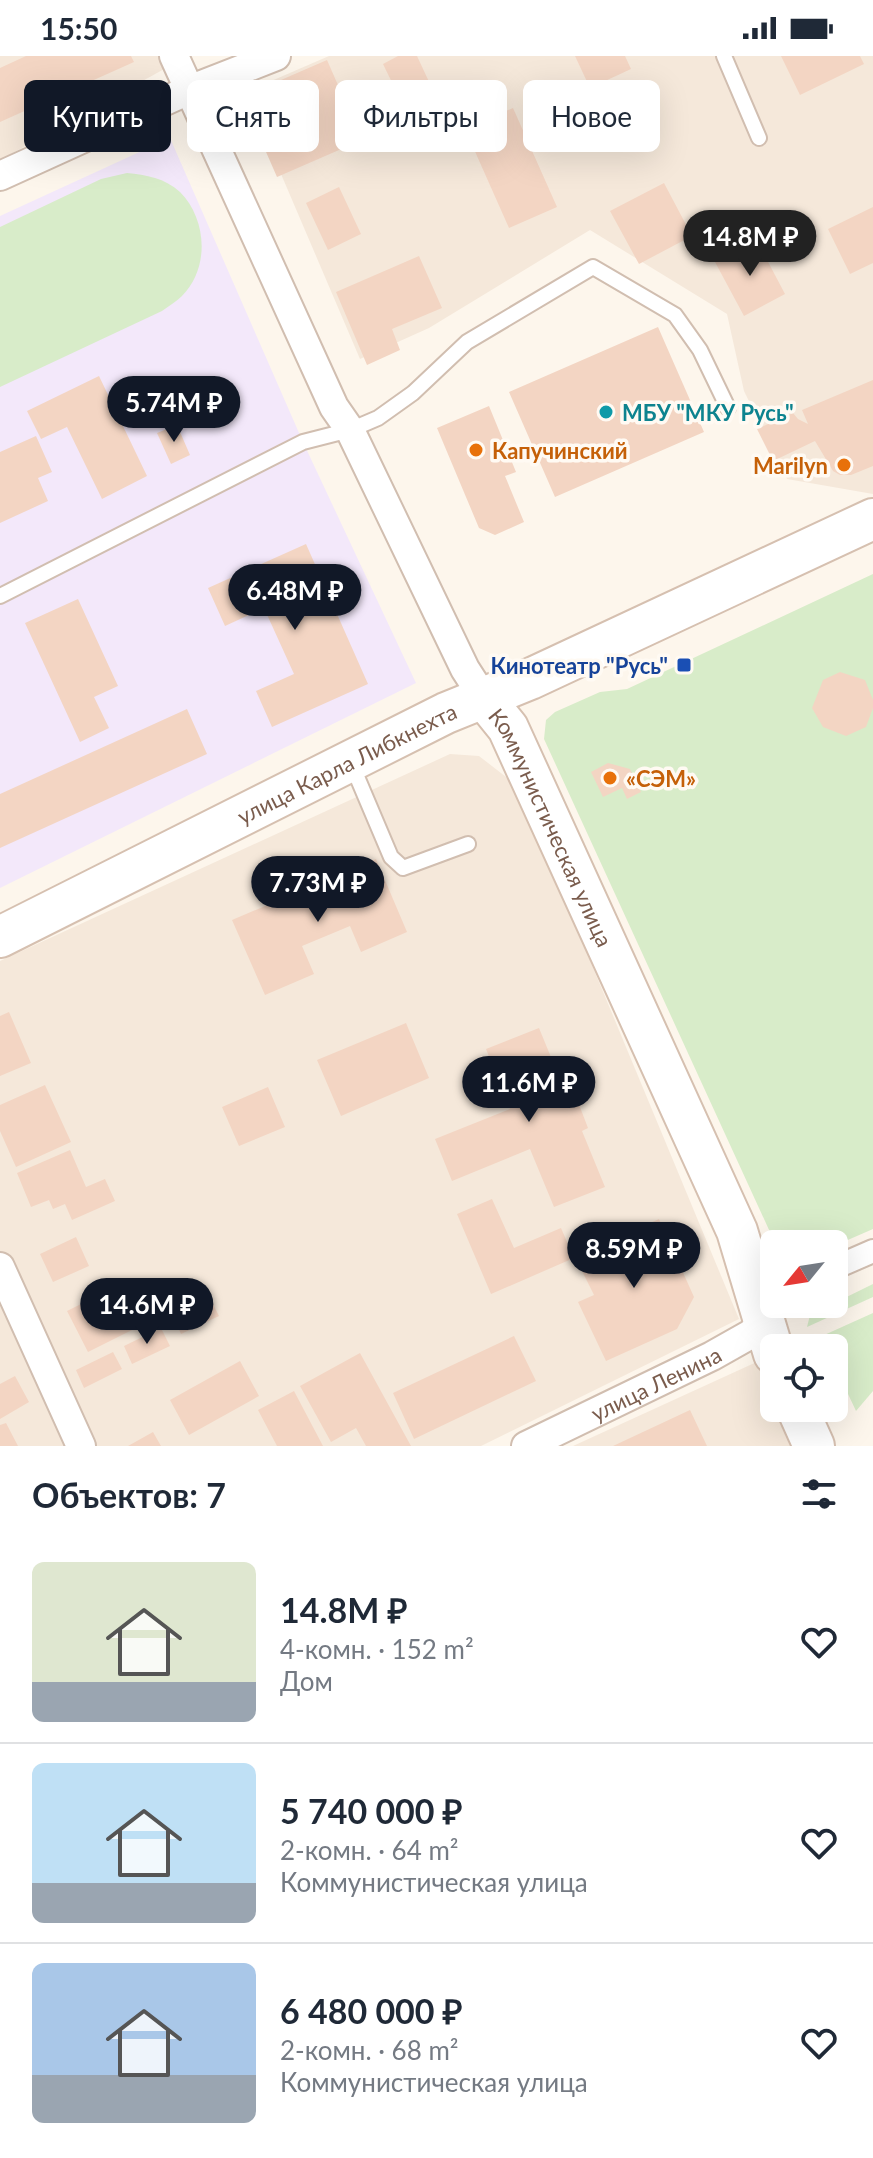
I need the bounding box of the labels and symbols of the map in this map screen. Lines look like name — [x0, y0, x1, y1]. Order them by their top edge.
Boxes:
pin: 14.8M ₽ — [676, 210, 824, 278]
pin: 5.74M ₽ — [100, 376, 248, 444]
place label: МБУ "МКУ Русь" — [622, 399, 794, 426]
marker: МБУ "МКУ Русь" — [597, 403, 615, 421]
place label: Капучинский — [492, 437, 628, 464]
marker: Капучинский — [467, 441, 485, 459]
place label: Marilyn — [753, 452, 828, 479]
marker: Marilyn — [835, 456, 853, 474]
pin: 6.48M ₽ — [221, 564, 369, 632]
place label: Кинотеатр "Русь" — [491, 652, 668, 679]
marker: Кинотеатр "Русь" — [675, 656, 693, 674]
street label: улица Карла Либкнехта — [232, 697, 460, 829]
street label: Коммунистическая улица — [484, 702, 619, 951]
place label: «СЭМ» — [626, 765, 696, 792]
marker: «СЭМ» — [601, 769, 619, 787]
pin: 7.73M ₽ — [244, 856, 392, 924]
pin: 11.6M ₽ — [455, 1056, 603, 1124]
pin: 8.59M ₽ — [560, 1222, 708, 1290]
north arrow — [760, 1230, 848, 1318]
pin: 14.6M ₽ — [73, 1278, 221, 1346]
street label: улица Ленина — [586, 1340, 726, 1426]

